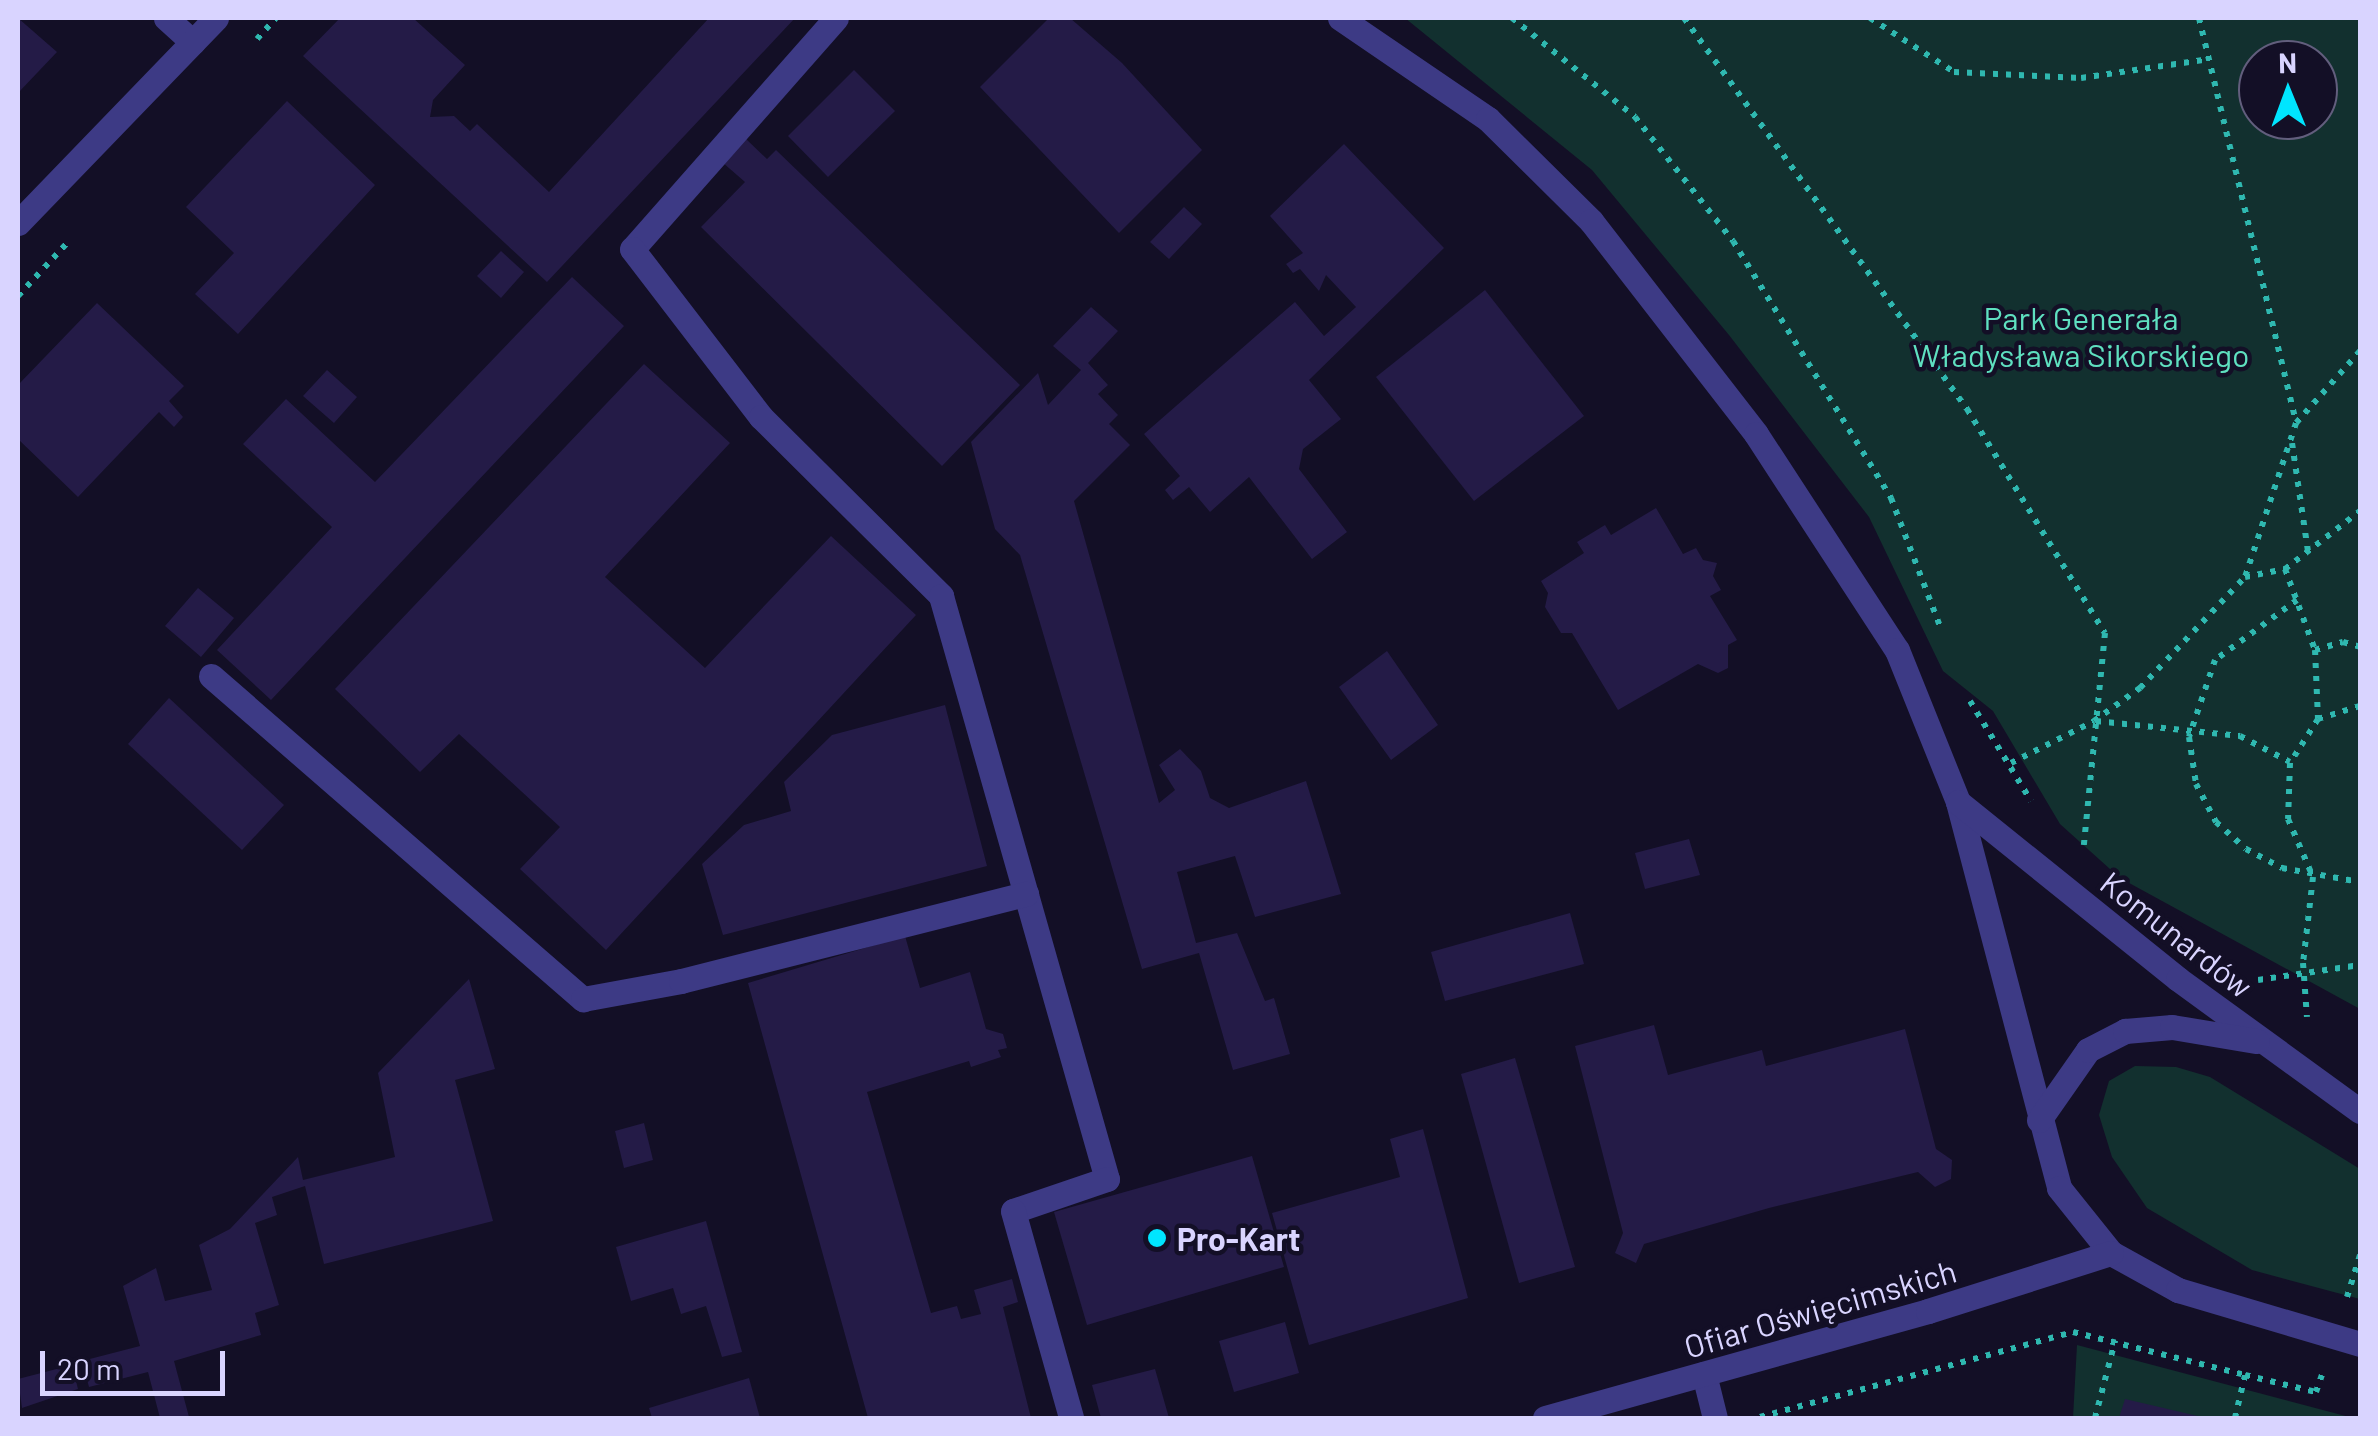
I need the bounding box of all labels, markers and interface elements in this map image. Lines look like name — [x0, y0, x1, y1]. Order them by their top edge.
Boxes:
north arrow — [2238, 40, 2338, 140]
text: N — [2278, 45, 2297, 79]
park label: Park Generała Władysława Sikorskiego — [1912, 299, 2250, 374]
street label: Komunardów — [2093, 863, 2261, 1005]
place label: Pro-Kart — [1177, 1219, 1300, 1257]
marker: Pro-Kart — [1146, 1227, 1168, 1249]
street label: Ofiar Oświęcimskich — [1680, 1251, 1960, 1365]
scale bar — [45, 1331, 230, 1393]
text: 20 m — [57, 1350, 121, 1386]

